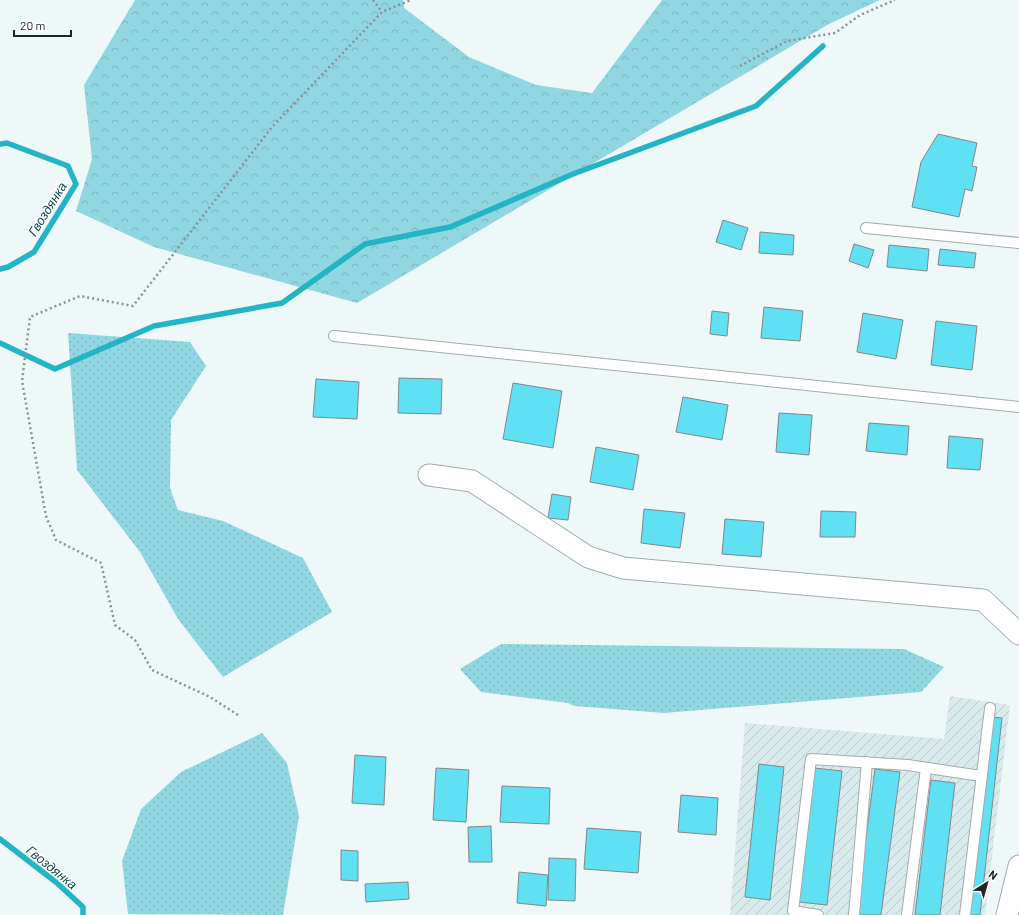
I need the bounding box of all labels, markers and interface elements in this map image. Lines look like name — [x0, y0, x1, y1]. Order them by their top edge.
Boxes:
scale bar — [14, 12, 71, 38]
text: 20 m — [20, 18, 46, 32]
water label: Гвоздянка — [24, 179, 70, 239]
water label: Гвоздянка — [23, 842, 81, 892]
north arrow — [967, 863, 1007, 903]
text: N — [986, 867, 1000, 882]

